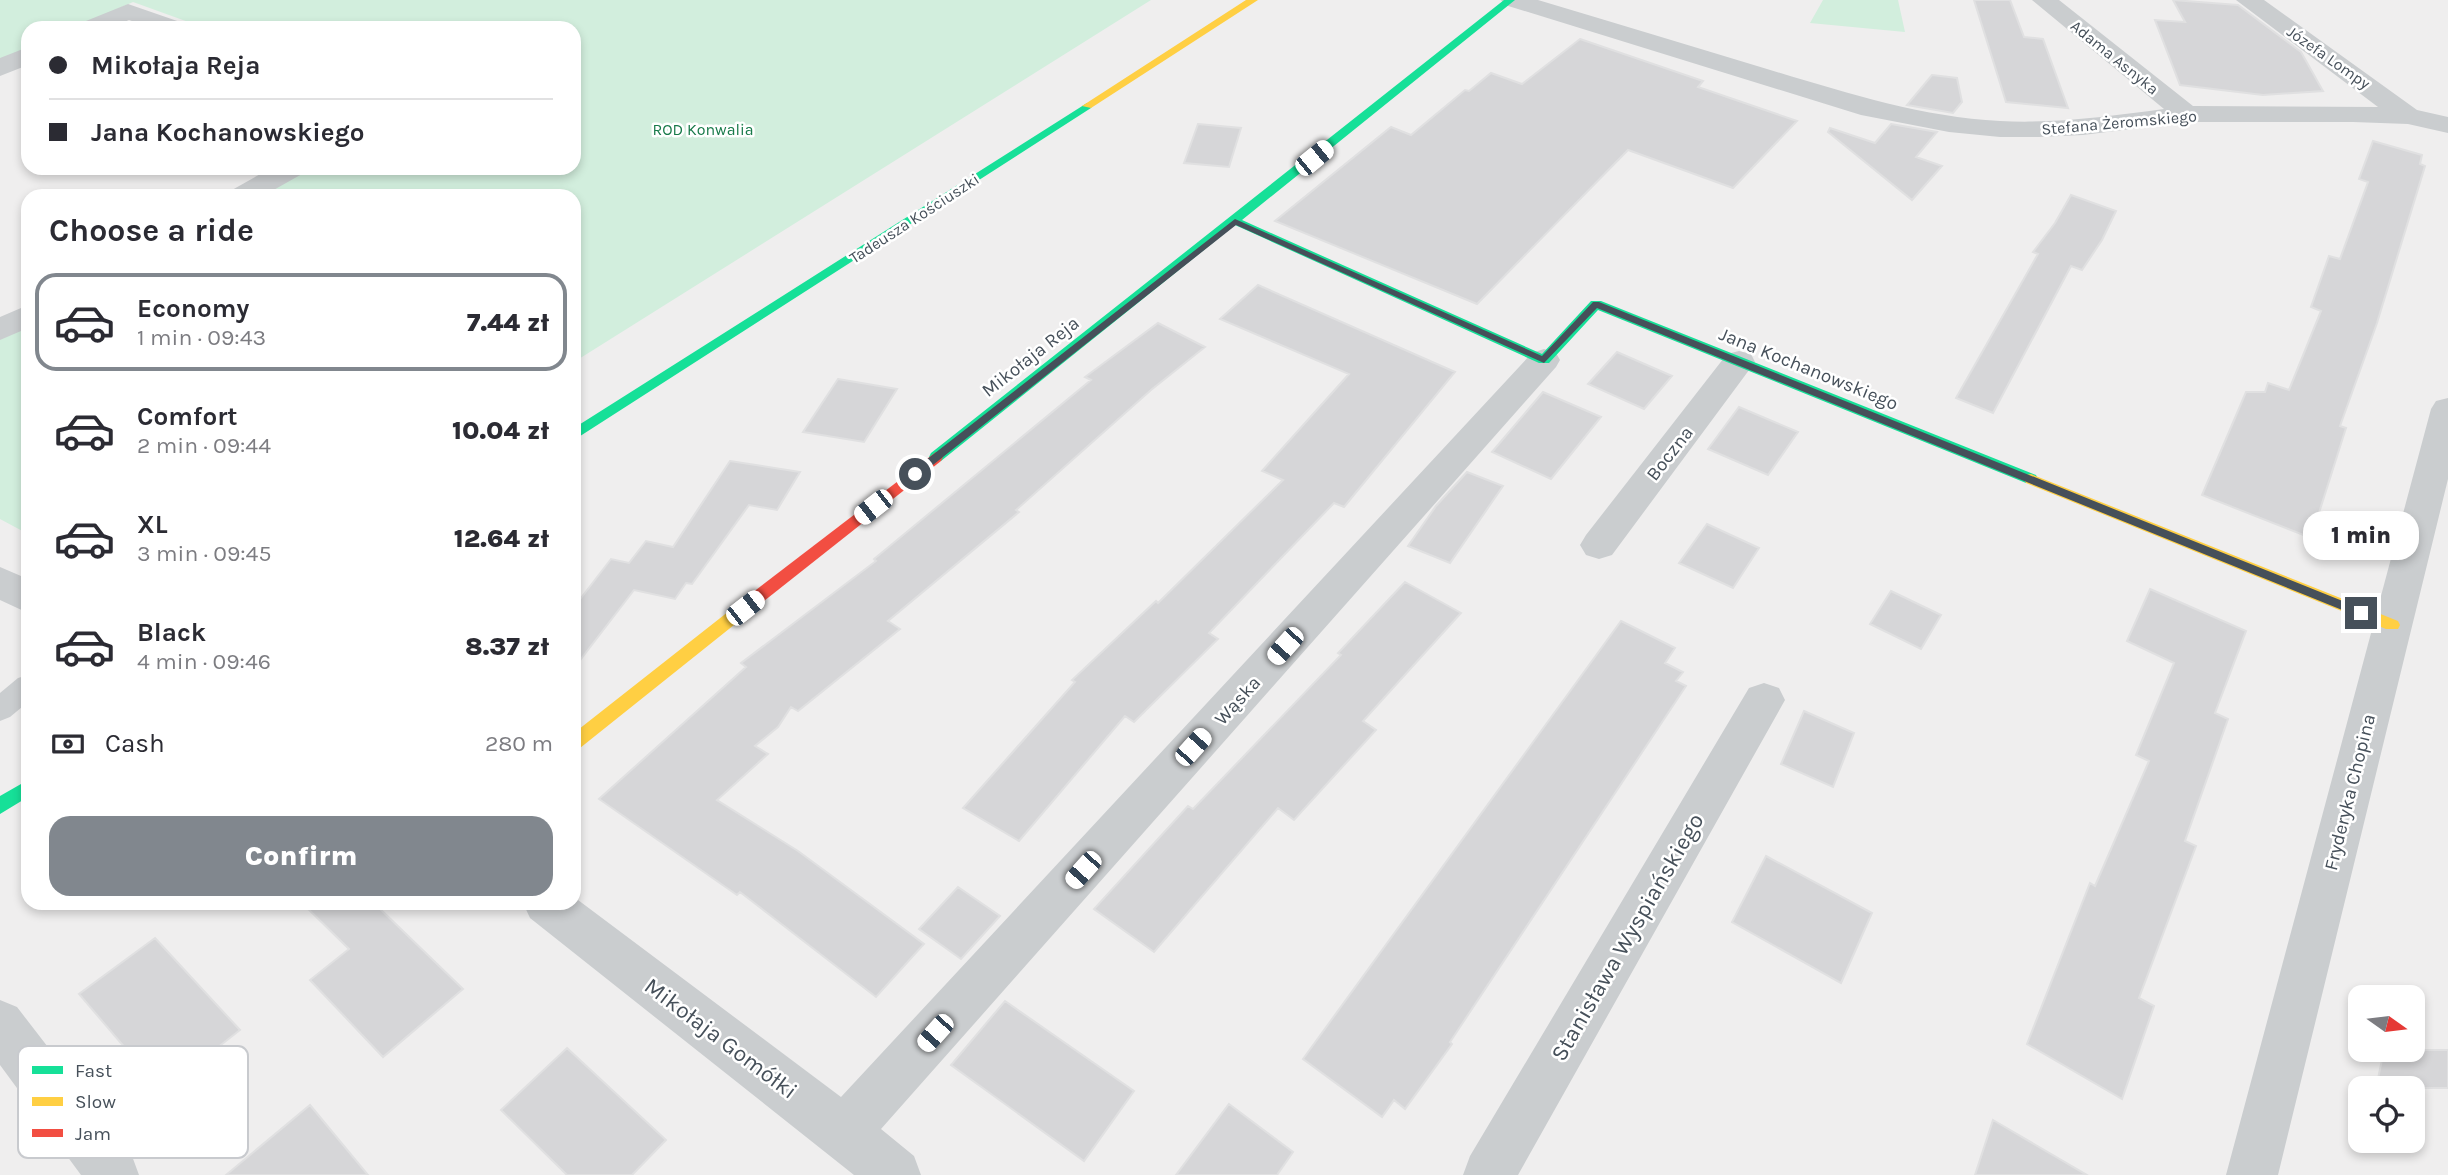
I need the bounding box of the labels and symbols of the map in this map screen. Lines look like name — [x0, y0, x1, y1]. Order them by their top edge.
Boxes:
street label: Adama Asnyka — [2067, 16, 2162, 99]
street label: Józefa Lompy — [2283, 22, 2374, 93]
street label: Stefana Żeromskiego — [2041, 106, 2197, 139]
park label: ROD Konwalia — [652, 120, 754, 139]
car — [1292, 137, 1337, 179]
street label: Tadeusza Kościuszki — [846, 169, 983, 267]
street label: Mikołaja Reja — [978, 312, 1084, 402]
street label: Jana Kochanowskiego — [1716, 323, 1901, 415]
street label: Boczna — [1642, 422, 1698, 485]
route start — [899, 458, 931, 490]
car — [850, 486, 897, 528]
callout: 1 min — [2303, 512, 2419, 560]
car — [722, 587, 769, 629]
route end — [2345, 597, 2377, 629]
car — [1264, 623, 1307, 669]
street label: Wąska — [1210, 672, 1265, 730]
street label: Fryderyka Chopina — [2320, 712, 2380, 873]
car — [1172, 724, 1215, 770]
street label: Stanisława Wyspiańskiego — [1545, 809, 1709, 1066]
car — [1062, 847, 1105, 893]
street label: Mikołaja Gomółki — [639, 972, 802, 1105]
north arrow — [2348, 985, 2426, 1062]
car — [914, 1010, 957, 1056]
legend — [18, 1046, 248, 1158]
text: Fast — [75, 1060, 112, 1082]
text: Slow — [75, 1091, 116, 1113]
text: Jam — [75, 1123, 111, 1145]

